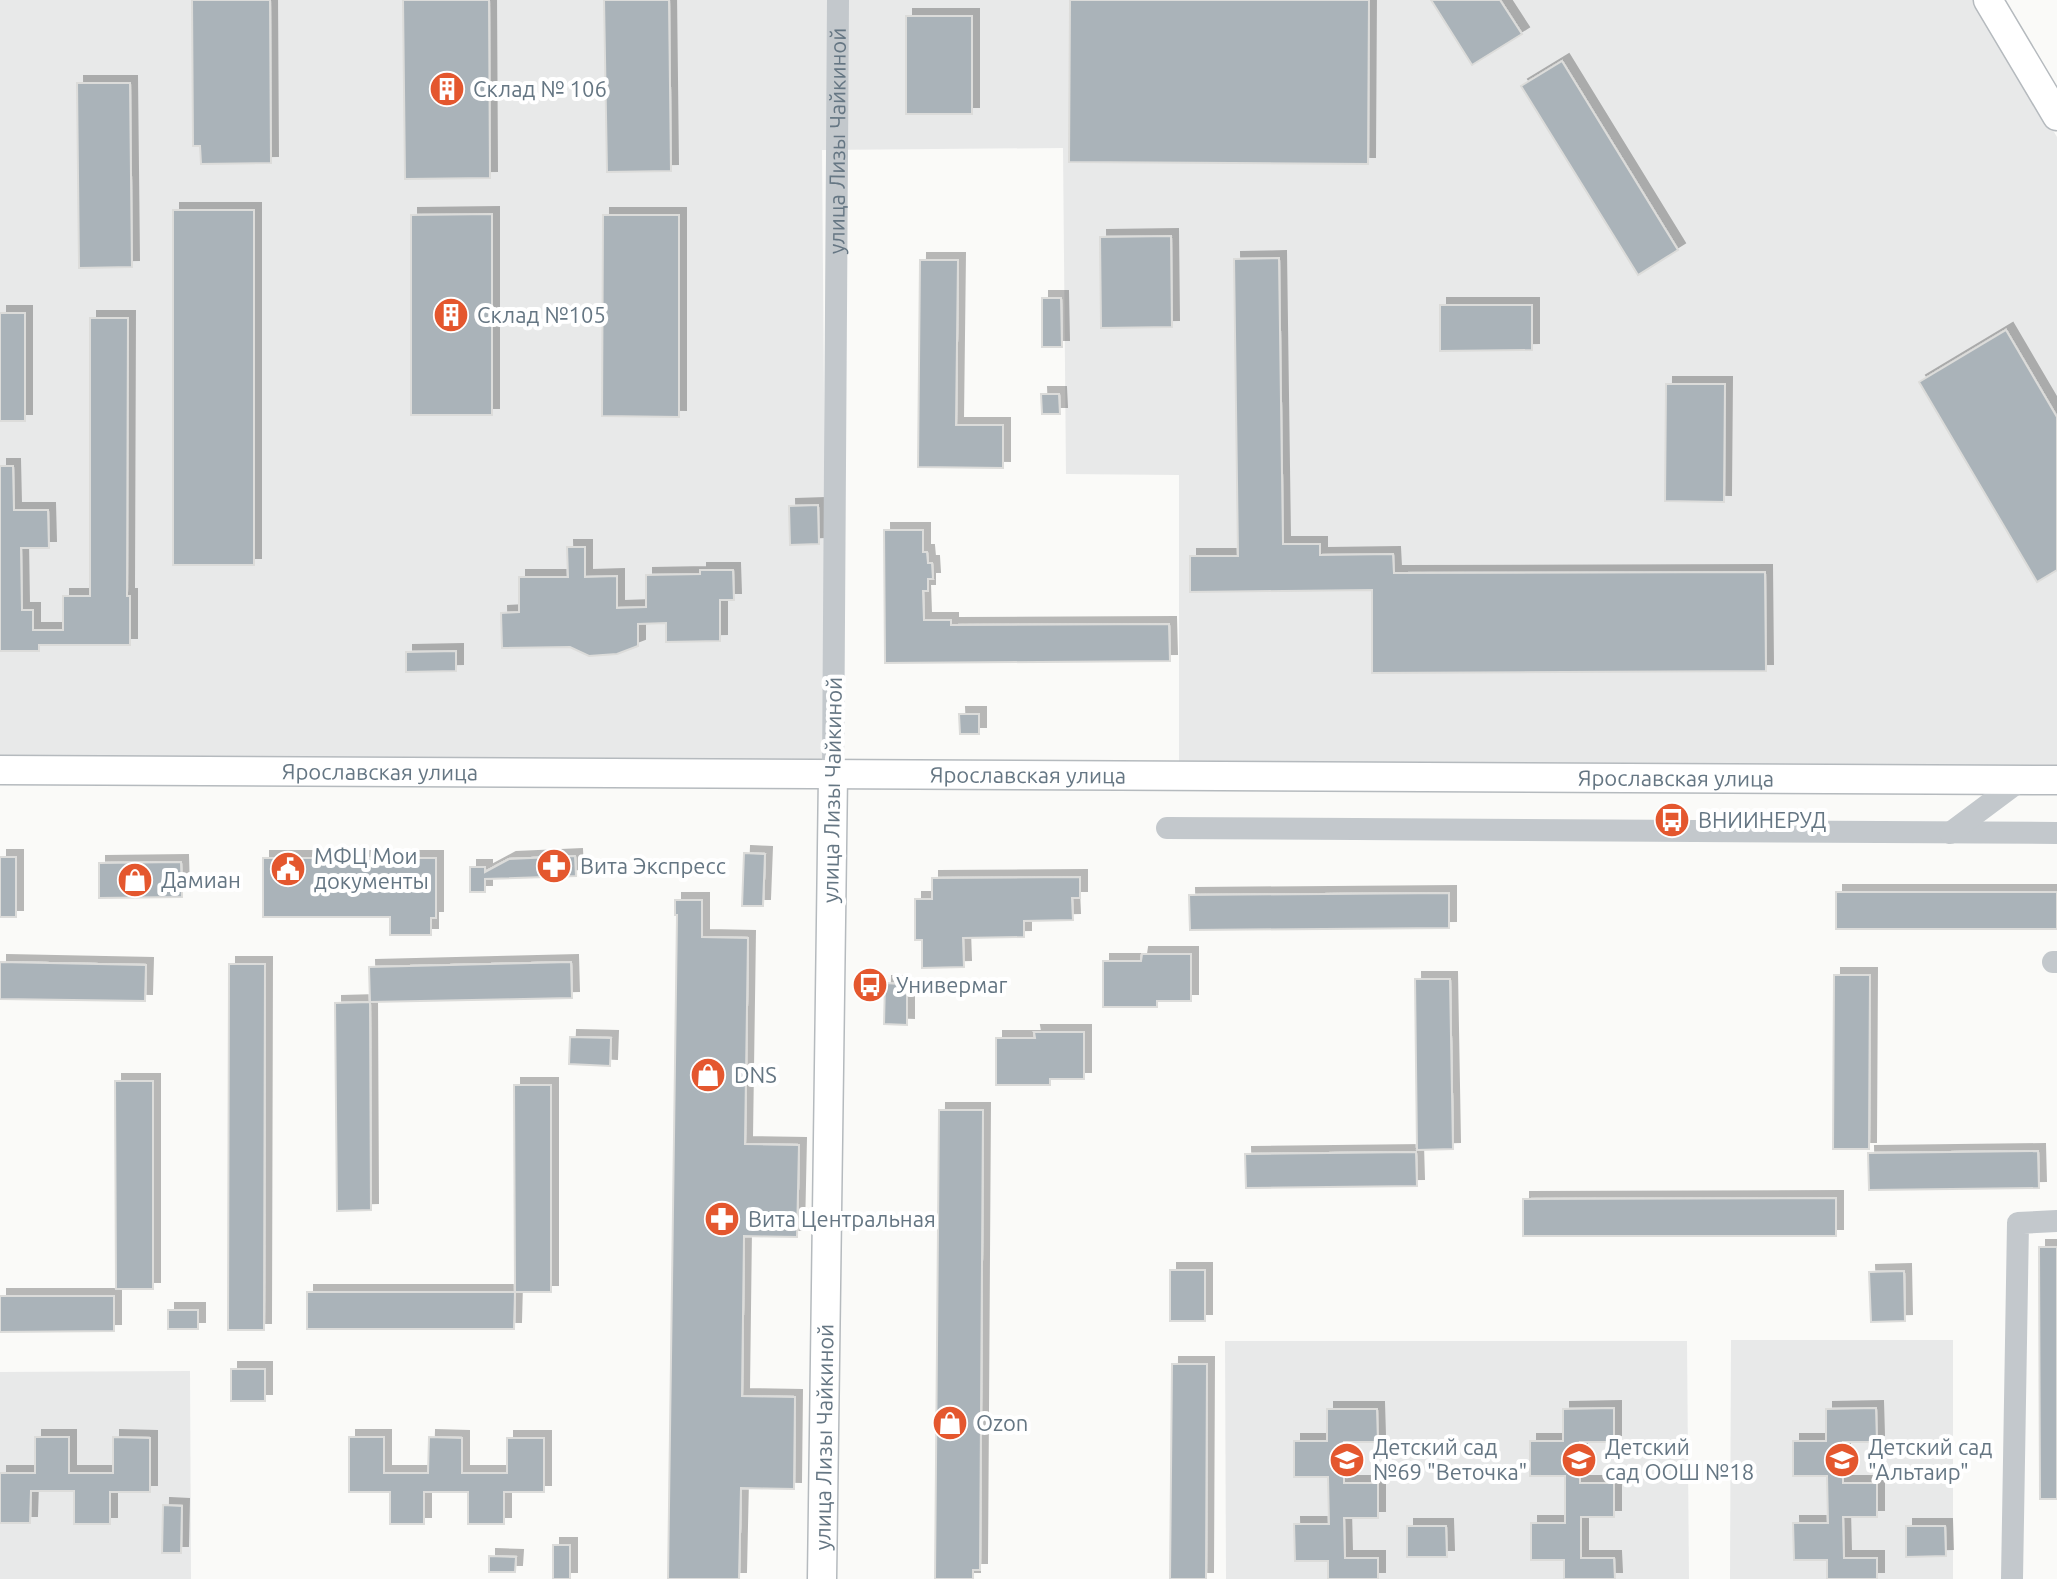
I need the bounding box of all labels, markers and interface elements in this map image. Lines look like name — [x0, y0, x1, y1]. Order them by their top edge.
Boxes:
street label: улица Лизы Чайкиной — [823, 28, 850, 254]
building icon: Склад № 106 — [428, 70, 466, 108]
place label: Склад № 106 — [473, 76, 607, 101]
building icon: Склад №105 — [432, 296, 470, 334]
place label: Склад №105 — [477, 302, 606, 327]
street label: улица Лизы Чайкиной — [817, 677, 846, 903]
street label: Ярославская улица — [282, 758, 478, 784]
street label: Ярославская улица — [930, 762, 1126, 787]
street label: Ярославская улица — [1578, 765, 1774, 791]
bus stop icon: ВНИИНЕРУД — [1653, 801, 1691, 839]
place label: ВНИИНЕРУД — [1698, 807, 1826, 832]
place label: МФЦ Мои документы — [314, 843, 429, 893]
pharmacy icon: Вита Экспресс — [535, 847, 573, 885]
public building icon: МФЦ Мои документы — [269, 850, 307, 888]
place label: Вита Экспресс — [580, 853, 726, 878]
shop icon: Дамиан — [116, 861, 154, 899]
place label: Дамиан — [161, 867, 241, 892]
bus stop icon: Универмаг — [851, 966, 889, 1004]
place label: Универмаг — [896, 972, 1008, 997]
shop icon: DNS — [689, 1056, 727, 1094]
place label: DNS — [734, 1062, 777, 1087]
pharmacy icon: Вита Центральная — [703, 1200, 741, 1238]
place label: Вита Центральная — [748, 1206, 936, 1231]
street label: улица Лизы Чайкиной — [809, 1324, 837, 1550]
shop icon: Ozon — [931, 1404, 969, 1442]
place label: Ozon — [976, 1410, 1028, 1435]
place label: Детский сад №69 "Веточка" — [1373, 1434, 1527, 1484]
place label: Детский сад ООШ №18 — [1605, 1434, 1754, 1484]
place label: Детский сад "Альтаир" — [1868, 1434, 1992, 1484]
school or university icon: Детский сад №69 "Веточка" — [1328, 1441, 1366, 1479]
school or university icon: Детский сад ООШ №18 — [1560, 1441, 1598, 1479]
school or university icon: Детский сад "Альтаир" — [1823, 1441, 1861, 1479]

